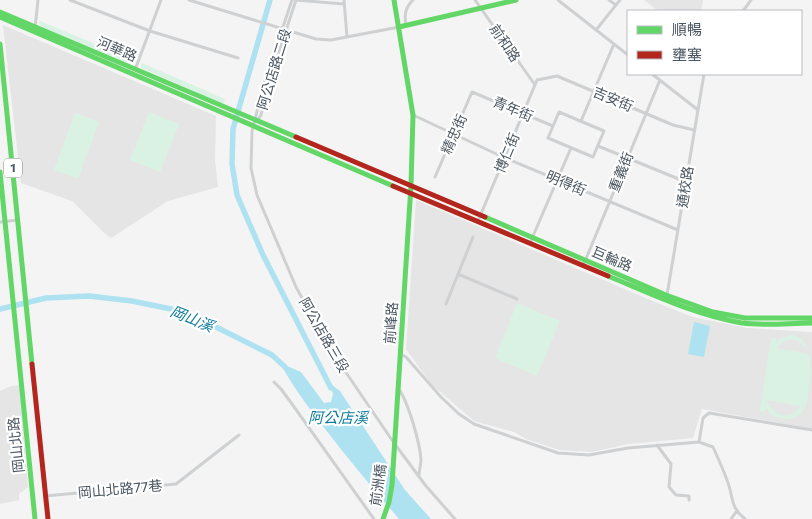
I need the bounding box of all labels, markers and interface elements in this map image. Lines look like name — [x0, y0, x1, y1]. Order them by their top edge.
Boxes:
legend — [627, 10, 802, 75]
text: 順暢 — [672, 20, 702, 38]
street label: 前和路 — [487, 21, 524, 65]
street label: 阿公店路二段 — [253, 26, 294, 112]
street label: 河華路 — [95, 33, 140, 65]
text: 壅塞 — [672, 45, 702, 63]
street label: 吉安街 — [591, 83, 636, 115]
street label: 青年街 — [491, 93, 536, 125]
street label: 精忠街 — [437, 111, 470, 156]
street label: 博仁街 — [491, 130, 523, 175]
street label: 重義街 — [605, 149, 636, 194]
road number: 1 — [4, 158, 22, 178]
street label: 通校路 — [673, 165, 696, 209]
street label: 明得街 — [544, 167, 589, 199]
street label: 巨輪路 — [590, 243, 635, 275]
street label: 阿公店路三段 — [296, 294, 353, 375]
water label: 岡山溪 — [168, 301, 218, 336]
street label: 前峰路 — [381, 301, 400, 345]
water label: 阿公店溪 — [308, 408, 370, 426]
street label: 岡山北路 — [4, 416, 27, 474]
street label: 前洲橋 — [366, 463, 389, 507]
street label: 岡山北路77巷 — [77, 476, 163, 501]

